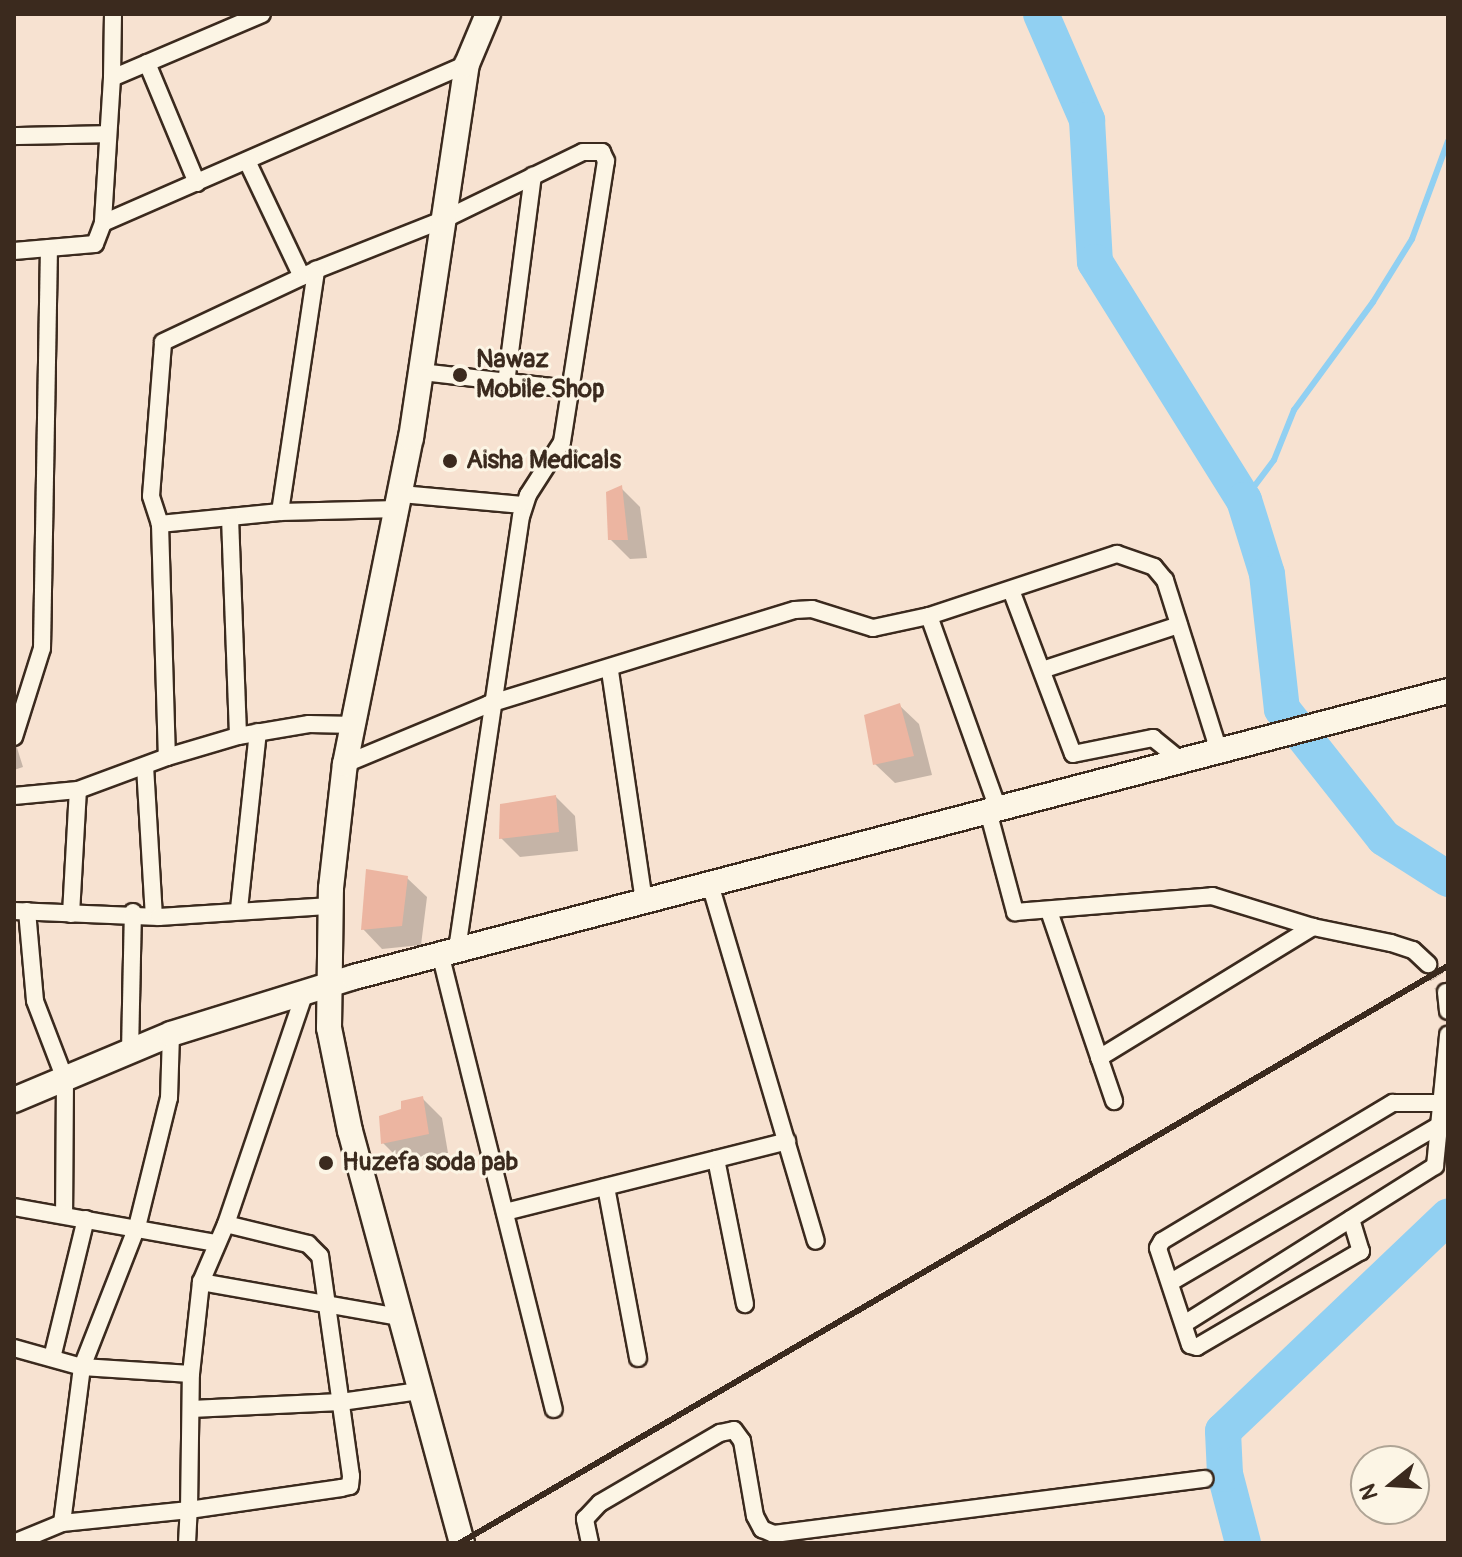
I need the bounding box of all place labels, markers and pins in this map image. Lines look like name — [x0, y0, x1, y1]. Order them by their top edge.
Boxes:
place label: Nawaz Mobile Shop — [476, 344, 605, 406]
marker: Nawaz Mobile Shop — [451, 366, 469, 384]
place label: Aisha Medicals — [466, 445, 621, 477]
marker: Aisha Medicals — [441, 452, 459, 470]
place label: Huzefa soda pab — [342, 1147, 518, 1179]
marker: Huzefa soda pab — [317, 1154, 335, 1172]

